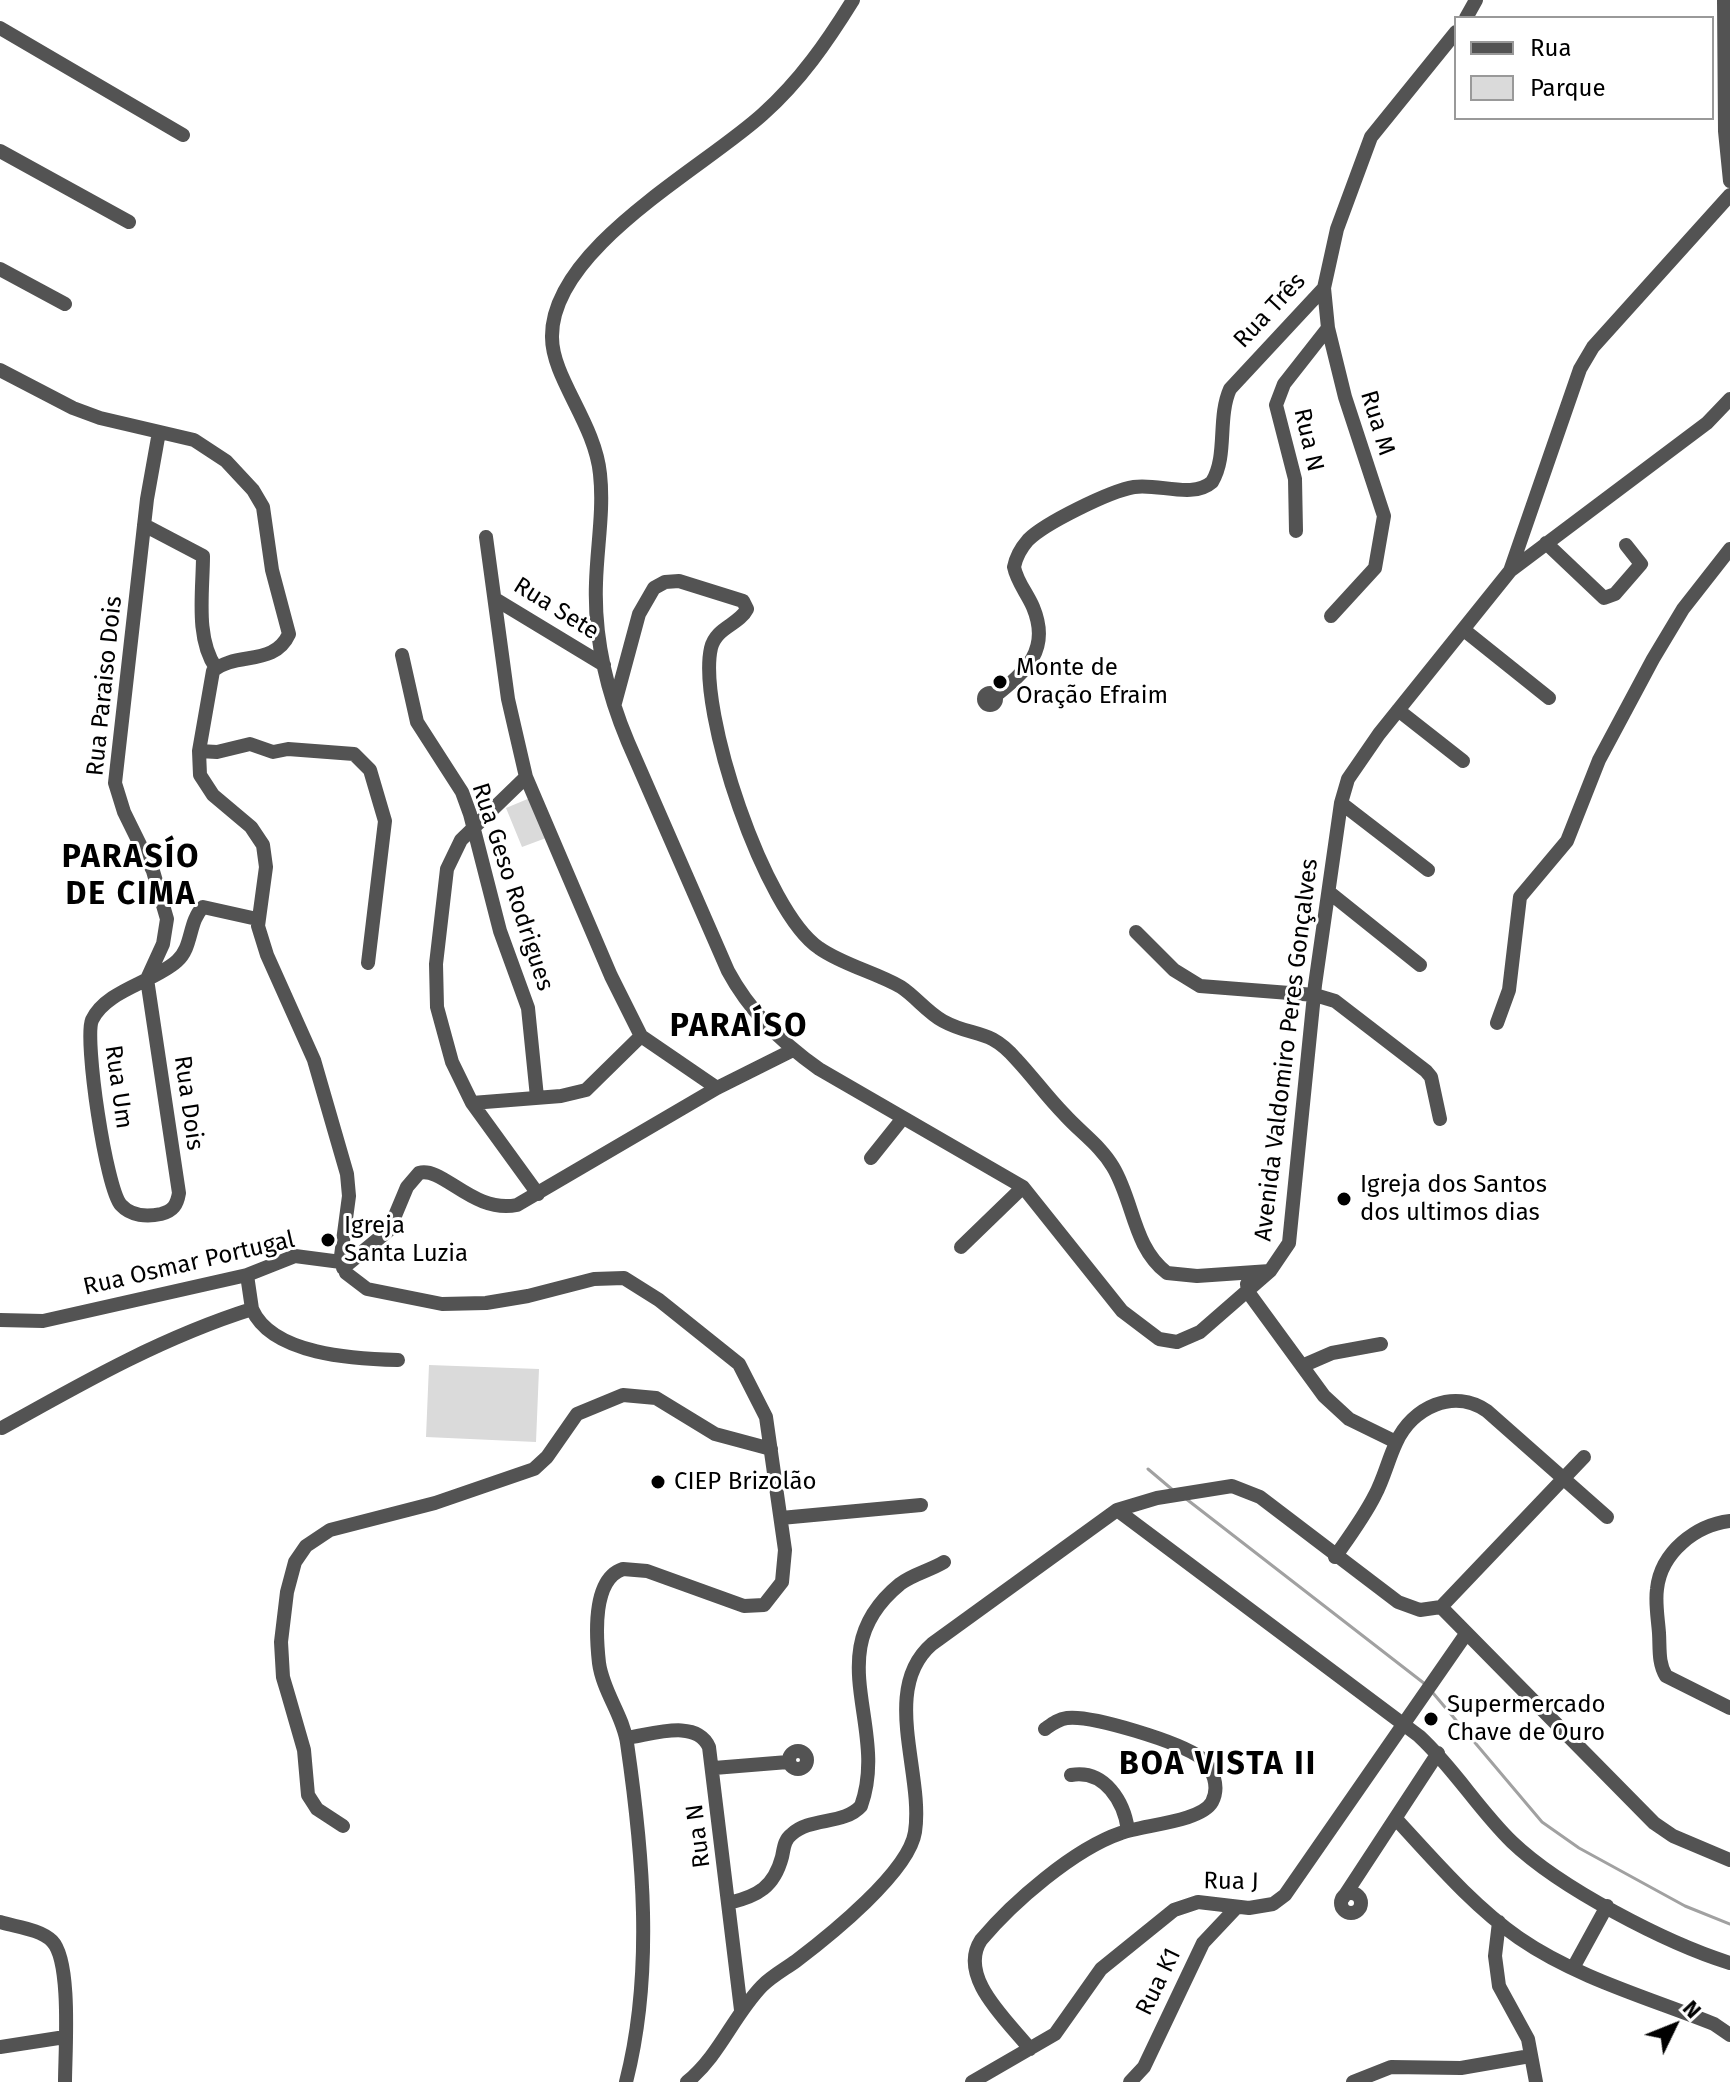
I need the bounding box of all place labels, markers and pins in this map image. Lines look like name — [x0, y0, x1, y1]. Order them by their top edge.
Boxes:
place label: Monte de Oração Efraim — [1016, 654, 1168, 710]
marker: Monte de Oração Efraim — [991, 673, 1009, 691]
place label: Igreja dos Santos dos ultimos dias — [1360, 1171, 1547, 1227]
marker: Igreja dos Santos dos ultimos dias — [1335, 1190, 1353, 1208]
place label: Igreja Santa Luzia — [344, 1212, 468, 1268]
marker: Igreja Santa Luzia — [319, 1231, 337, 1249]
place label: CIEP Brizolão — [674, 1468, 817, 1496]
marker: CIEP Brizolão — [649, 1473, 667, 1491]
place label: Supermercado Chave de Ouro — [1447, 1691, 1605, 1747]
marker: Supermercado Chave de Ouro — [1422, 1710, 1440, 1728]

